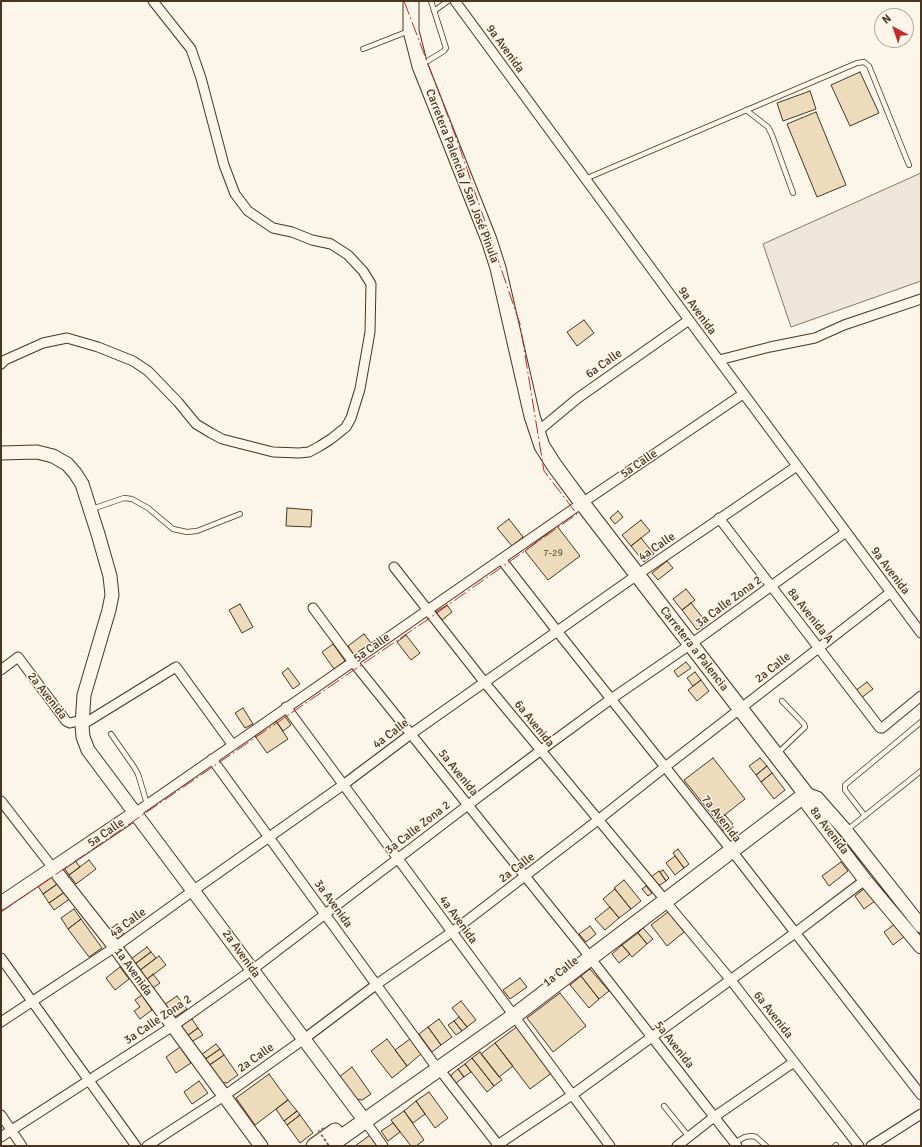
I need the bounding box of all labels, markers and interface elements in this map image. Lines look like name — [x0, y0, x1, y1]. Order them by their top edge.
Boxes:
north arrow — [874, 8, 914, 48]
text: N — [879, 12, 894, 27]
street label: 9a Avenida — [483, 22, 527, 76]
street label: Carretera Palencia / San José Pinula — [422, 87, 502, 265]
street label: 9a Avenida — [675, 284, 719, 338]
street label: 6a Calle — [583, 346, 625, 382]
street label: 5a Calle — [618, 446, 660, 482]
street label: 4a Calle — [636, 529, 678, 565]
street label: 9a Avenida — [867, 544, 913, 598]
house number: 7-29 — [543, 547, 563, 559]
street label: 3a Calle Zona 2 — [693, 573, 765, 631]
street label: 8a Avenida A — [784, 586, 836, 646]
street label: Carretera a Palencia — [656, 604, 732, 694]
street label: 5a Calle — [351, 630, 393, 666]
street label: 2a Calle — [752, 650, 794, 686]
street label: 2a Avenida — [24, 670, 70, 722]
street label: 6a Avenida — [511, 698, 557, 750]
street label: 4a Calle — [370, 716, 412, 752]
street label: 5a Avenida — [435, 747, 481, 799]
street label: 7a Avenida — [698, 793, 744, 845]
street label: 3a Calle Zona 2 — [383, 798, 453, 858]
street label: 8a Avenida — [806, 804, 852, 858]
street label: 5a Calle — [85, 815, 127, 851]
street label: 2a Calle — [496, 850, 538, 886]
street label: 3a Avenida — [311, 877, 355, 931]
street label: 4a Avenida — [436, 893, 480, 947]
street label: 4a Calle — [107, 905, 149, 941]
street label: 2a Avenida — [219, 927, 263, 981]
street label: 1a Avenida — [111, 945, 155, 999]
street label: 1a Calle — [540, 954, 582, 990]
street label: 6a Avenida — [750, 989, 796, 1041]
street label: 3a Calle Zona 2 — [122, 992, 194, 1048]
street label: 5a Avenida — [651, 1019, 697, 1071]
street label: 2a Calle — [235, 1040, 277, 1076]

